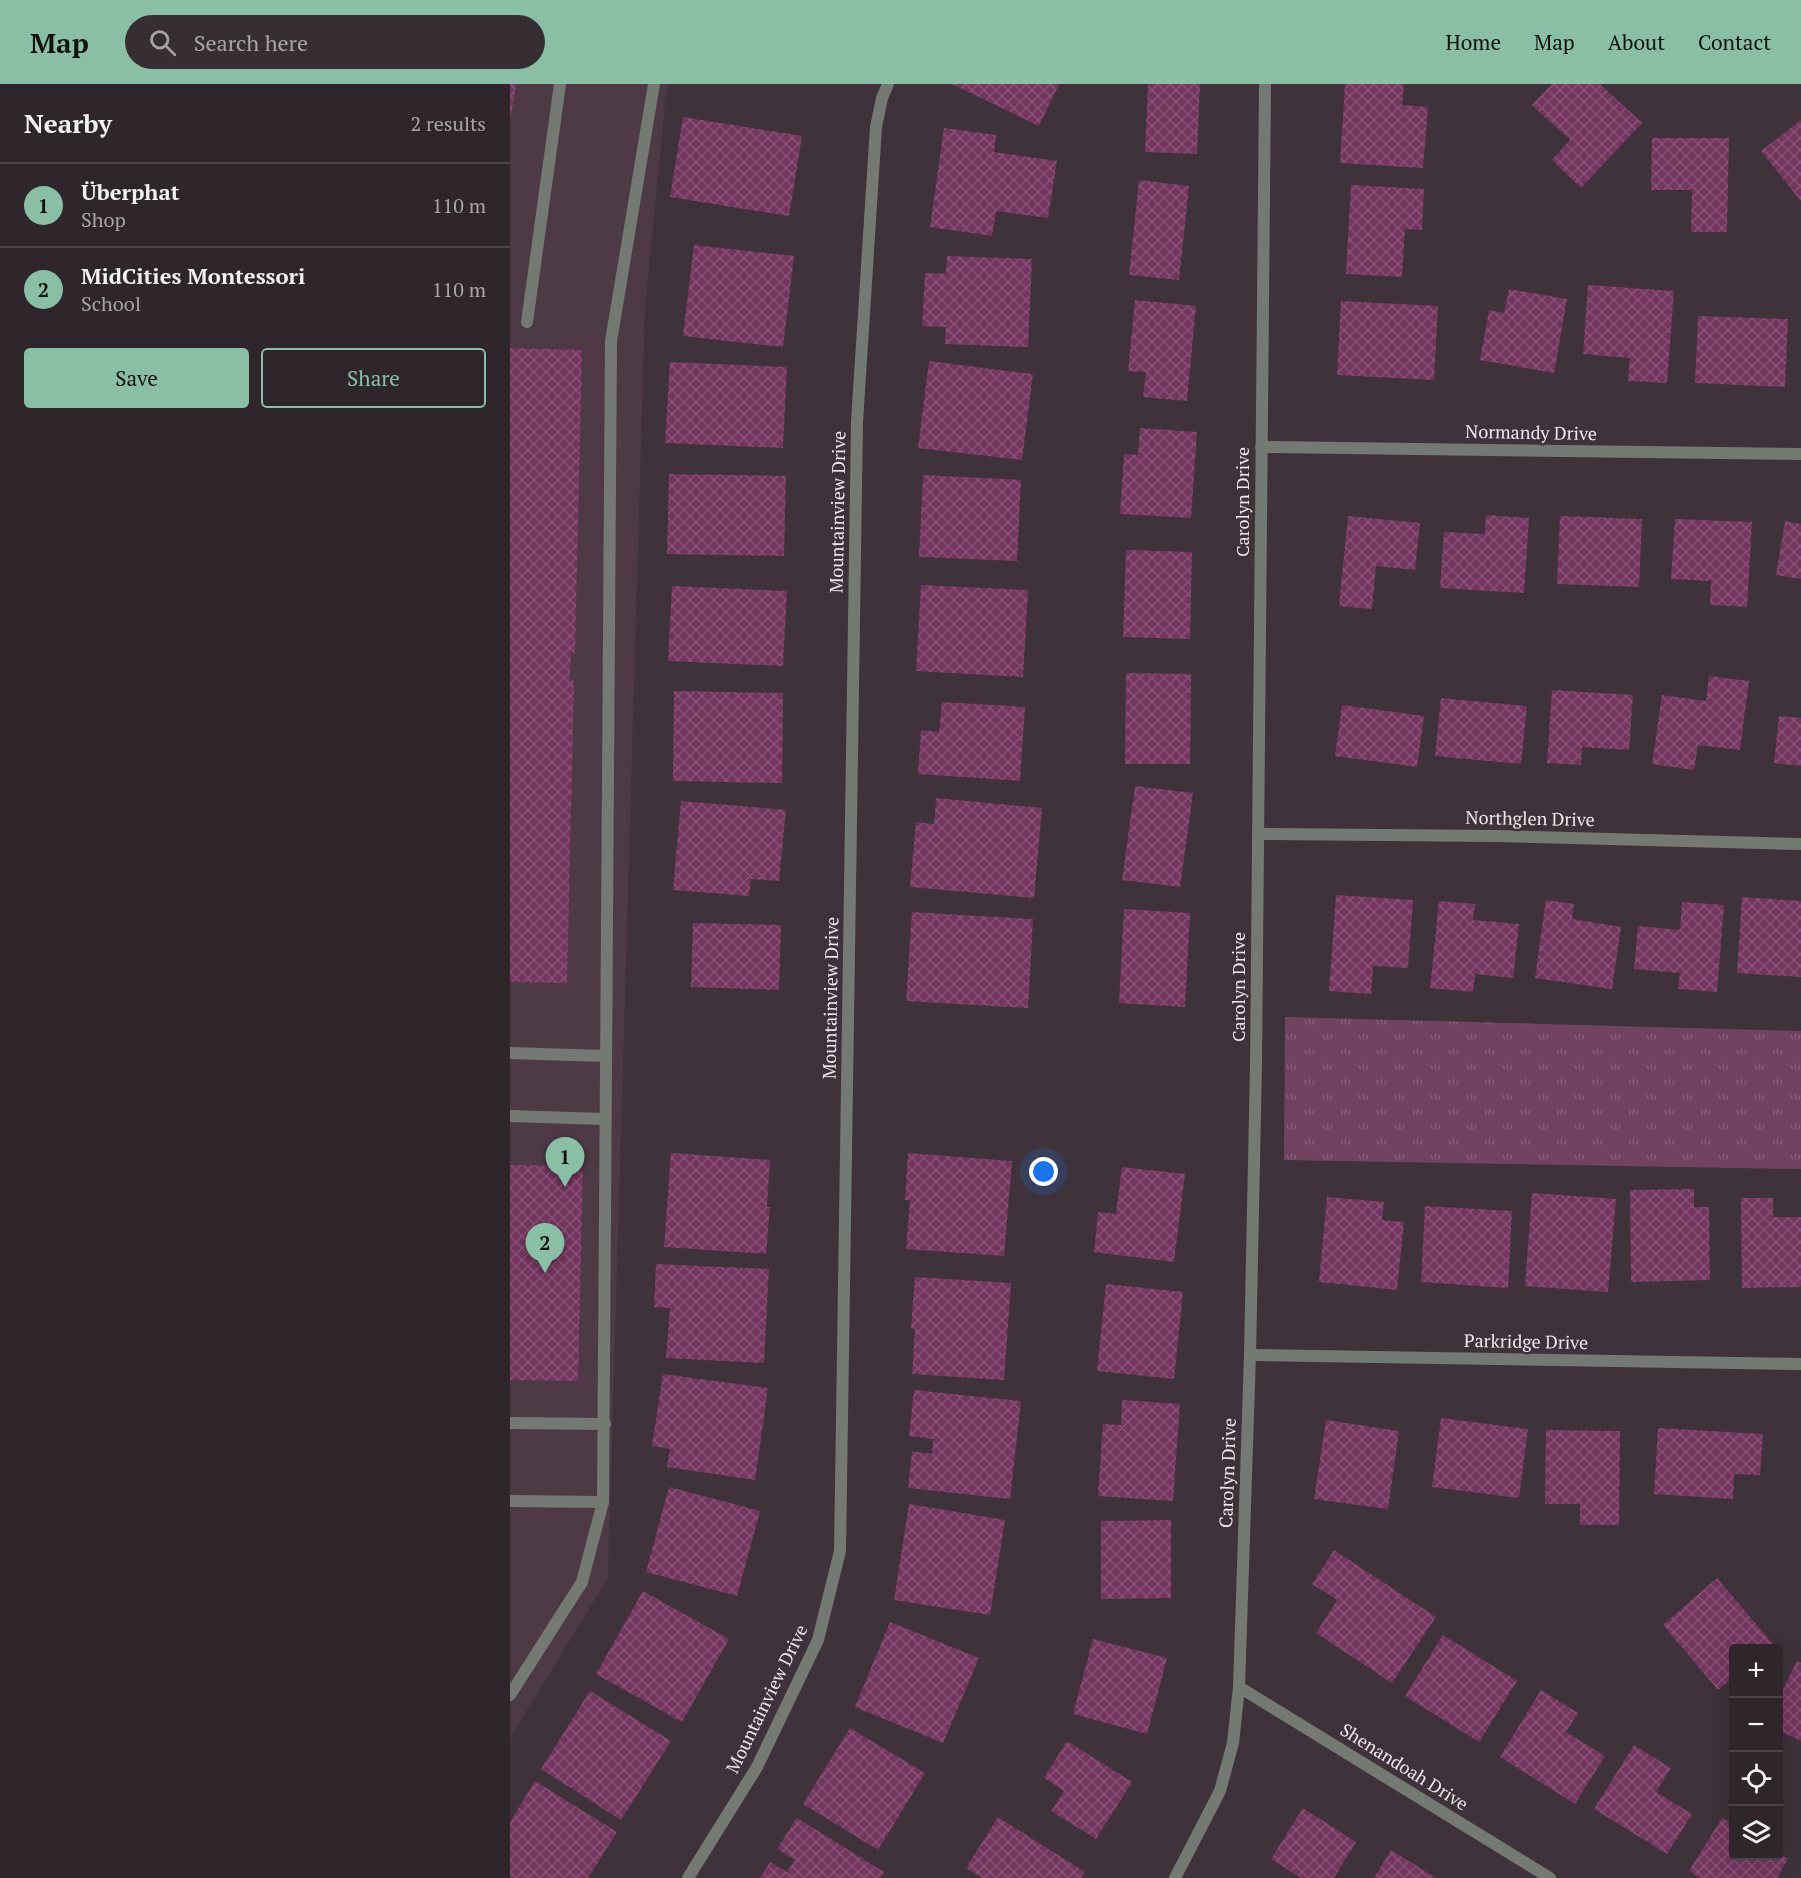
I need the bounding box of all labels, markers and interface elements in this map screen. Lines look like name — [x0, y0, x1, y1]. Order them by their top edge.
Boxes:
search box — [125, 15, 545, 69]
text: Map — [30, 24, 89, 61]
icon: search — [146, 26, 179, 59]
text: Search here — [194, 28, 308, 57]
text: Home — [1445, 28, 1501, 56]
text: Map — [1534, 28, 1575, 56]
text: About — [1608, 28, 1665, 56]
text: Contact — [1698, 28, 1771, 56]
text: Nearby — [24, 106, 112, 140]
text: 2 results — [411, 110, 486, 137]
text: Überphat — [81, 177, 179, 206]
text: 1 — [38, 192, 49, 219]
text: 110 m — [432, 192, 486, 219]
text: Shop — [81, 206, 126, 233]
text: MidCities Montessori — [81, 261, 305, 290]
text: 2 — [38, 276, 49, 303]
text: 110 m — [432, 276, 486, 303]
text: School — [81, 290, 141, 317]
button: Save — [24, 348, 249, 408]
button: Share — [261, 348, 486, 408]
street label: Normandy Drive — [1465, 419, 1597, 445]
street label: Mountainview Drive — [824, 431, 850, 593]
street label: Carolyn Drive — [1230, 447, 1254, 557]
street label: Northglen Drive — [1465, 805, 1595, 831]
street label: Mountainview Drive — [817, 917, 843, 1079]
street label: Carolyn Drive — [1226, 932, 1250, 1042]
pin: 1 — [546, 1138, 584, 1187]
your location — [1029, 1157, 1058, 1186]
pin: 2 — [525, 1224, 564, 1273]
street label: Parkridge Drive — [1464, 1328, 1588, 1354]
street label: Carolyn Drive — [1213, 1418, 1241, 1528]
street label: Mountainview Drive — [720, 1620, 812, 1777]
map controls — [1729, 1644, 1783, 1860]
button: + — [1729, 1644, 1783, 1698]
button: − — [1729, 1698, 1783, 1752]
street label: Shenandoah Drive — [1336, 1717, 1473, 1815]
button: locate — [1729, 1752, 1783, 1806]
button: layers — [1729, 1806, 1783, 1860]

